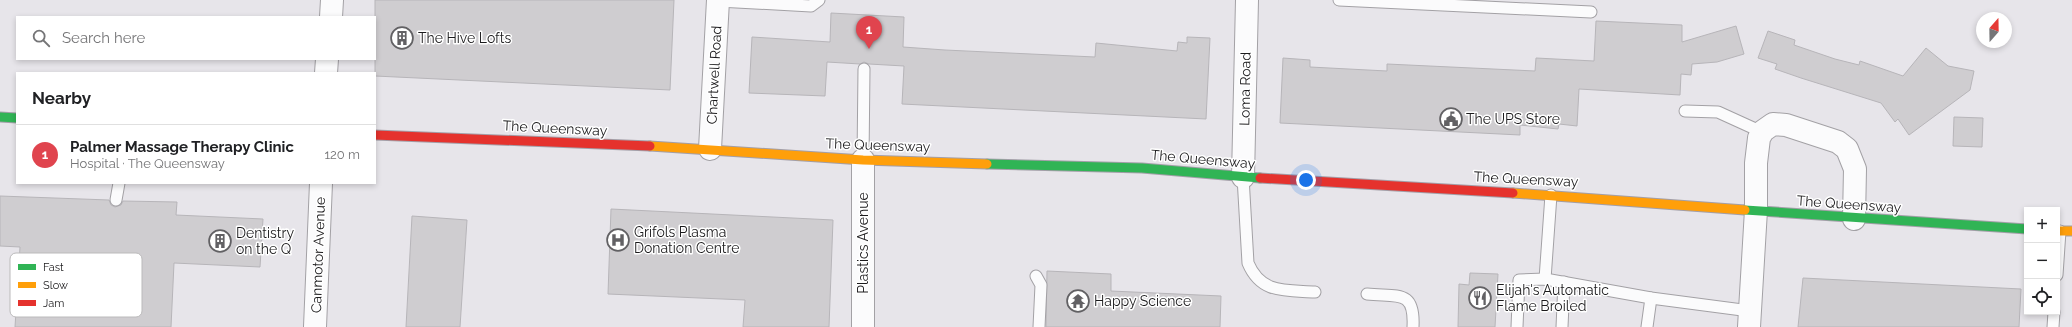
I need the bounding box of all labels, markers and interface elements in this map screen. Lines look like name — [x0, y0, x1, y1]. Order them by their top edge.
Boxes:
north arrow — [1976, 12, 2012, 48]
search box — [16, 16, 376, 60]
pin: 1 — [856, 16, 882, 49]
building icon: The Hive Lofts — [389, 25, 415, 51]
street label: Chartwell Road — [703, 25, 725, 125]
icon: search — [30, 27, 52, 49]
text: Search here — [62, 29, 145, 47]
place label: The Hive Lofts — [418, 30, 511, 46]
street label: Loma Road — [1236, 52, 1254, 126]
text: Nearby — [32, 88, 91, 108]
public building icon: The UPS Store — [1438, 106, 1464, 132]
place label: The UPS Store — [1466, 111, 1560, 127]
street label: The Queensway — [502, 117, 608, 139]
street label: The Queensway — [825, 135, 931, 155]
text: Palmer Massage Therapy Clinic — [70, 138, 294, 156]
street label: The Queensway — [1150, 146, 1256, 172]
text: 1 — [42, 147, 48, 162]
text: 120 m — [324, 147, 360, 162]
text: Hospital · The Queensway — [70, 156, 225, 171]
street label: The Queensway — [1473, 168, 1579, 190]
your location — [1296, 170, 1316, 190]
street label: Plastics Avenue — [855, 192, 871, 294]
street label: The Queensway — [1796, 192, 1902, 216]
street label: Canmotor Avenue — [308, 197, 328, 313]
map controls — [2024, 207, 2060, 315]
button: + — [2024, 207, 2060, 243]
place label: Grifols Plasma Donation Centre — [634, 224, 739, 256]
place label: Dentistry on the Q — [236, 225, 294, 257]
hospital icon: Grifols Plasma Donation Centre — [605, 227, 631, 253]
building icon: Dentistry on the Q — [207, 228, 233, 254]
button: − — [2024, 243, 2060, 279]
legend — [10, 253, 142, 317]
text: Fast — [43, 261, 64, 274]
text: Slow — [43, 279, 68, 292]
button: locate — [2024, 279, 2060, 315]
place label: Elijah's Automatic Flame Broiled — [1496, 282, 1609, 314]
restaurant icon: Elijah's Automatic Flame Broiled — [1467, 285, 1493, 311]
temple icon: Happy Science — [1065, 288, 1091, 314]
place label: Happy Science — [1094, 293, 1191, 309]
text: Jam — [43, 297, 64, 310]

